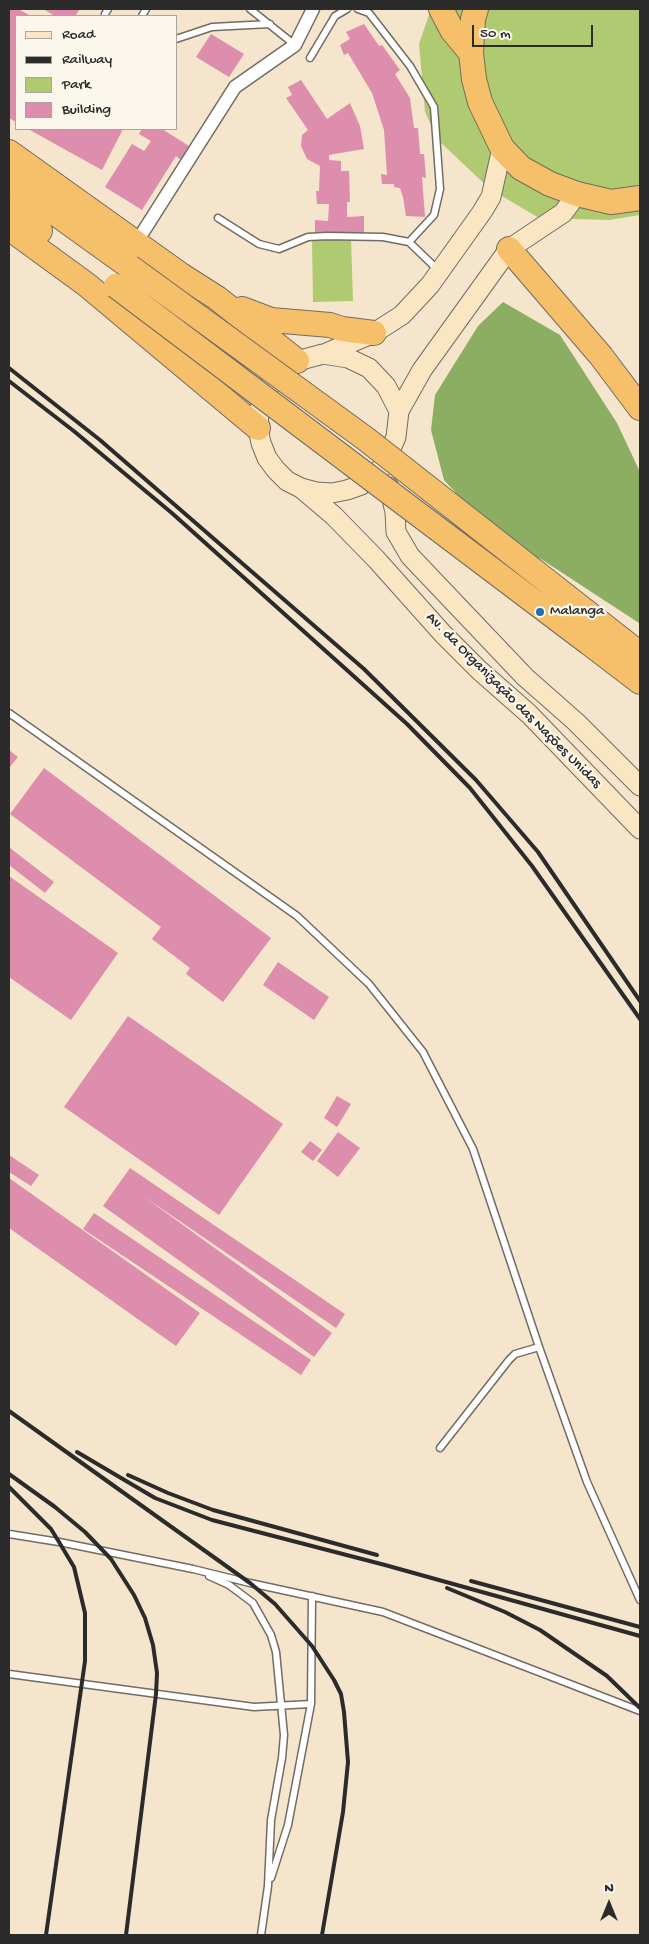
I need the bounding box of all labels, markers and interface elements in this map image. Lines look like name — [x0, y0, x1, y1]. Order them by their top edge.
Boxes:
legend — [15, 15, 178, 130]
scale bar — [474, 15, 595, 47]
text: 50 m — [480, 25, 511, 43]
text: Road — [62, 26, 95, 44]
text: Railway — [62, 51, 112, 69]
text: Park — [62, 76, 91, 94]
text: Building — [62, 101, 111, 119]
place label: Malanga — [550, 603, 604, 621]
marker: Malanga — [534, 606, 546, 618]
street label: Av. da Organização das Nações Unidas — [421, 609, 605, 793]
north arrow — [584, 1879, 634, 1929]
text: N — [604, 1880, 614, 1897]

